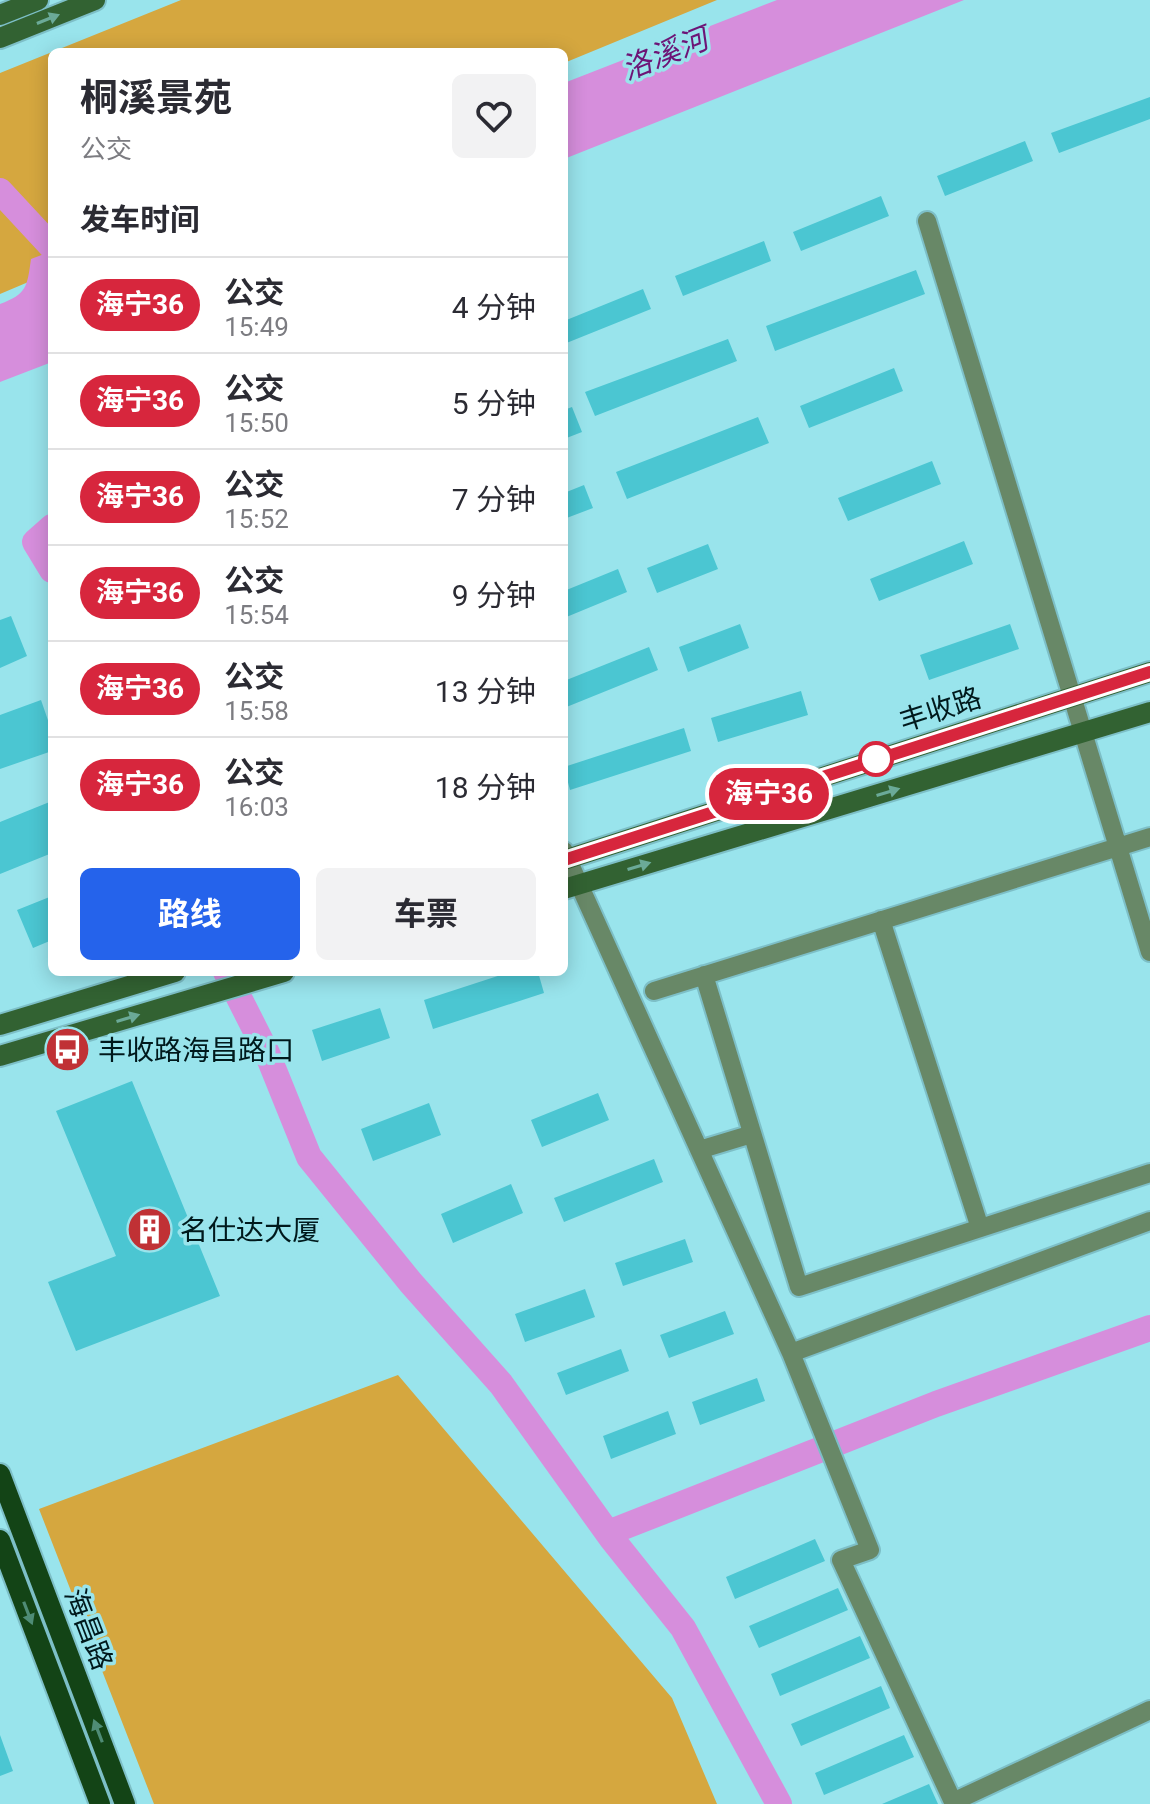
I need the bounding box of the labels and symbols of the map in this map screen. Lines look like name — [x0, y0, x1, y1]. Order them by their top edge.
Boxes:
one-way arrow — [36, 12, 60, 25]
water label: 洛溪河 — [617, 19, 718, 87]
street label: 丰收路 — [895, 681, 985, 738]
unlabelled marker — [859, 742, 893, 776]
line badge: 海宁36 — [713, 768, 825, 820]
one-way arrow — [876, 785, 900, 798]
one-way arrow — [627, 859, 651, 872]
one-way arrow — [117, 1011, 141, 1024]
bus stop icon: 丰收路海昌路口 — [43, 1026, 91, 1074]
place label: 丰收路海昌路口 — [98, 1034, 294, 1067]
building icon: 名仕达大厦 — [125, 1206, 173, 1254]
place label: 名仕达大厦 — [180, 1214, 320, 1247]
street label: 海昌路 — [58, 1584, 119, 1674]
one-way arrow — [22, 1601, 35, 1625]
one-way arrow — [91, 1719, 104, 1743]

